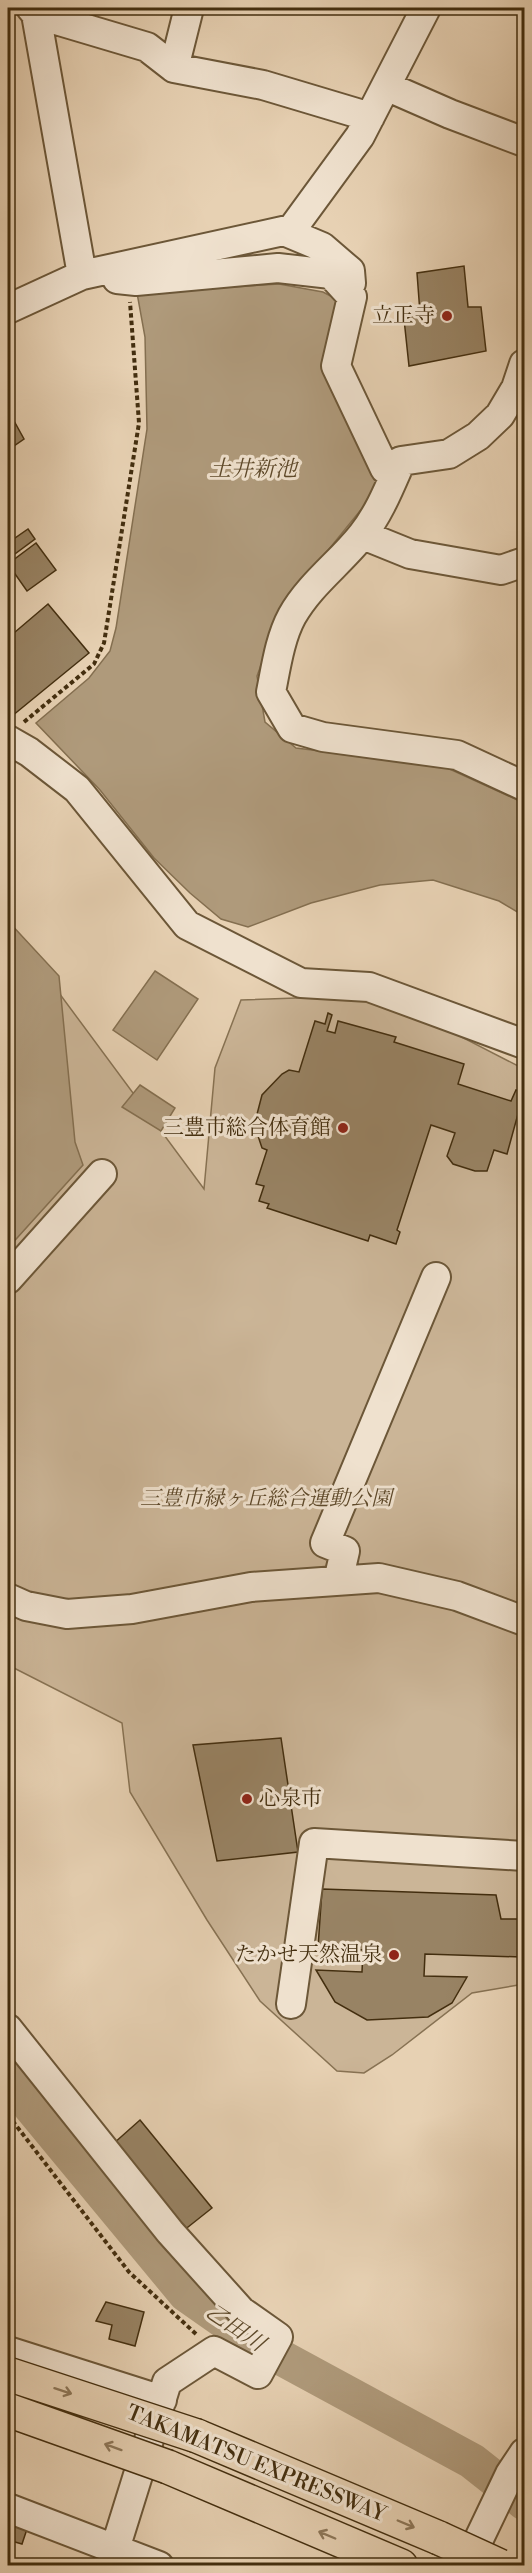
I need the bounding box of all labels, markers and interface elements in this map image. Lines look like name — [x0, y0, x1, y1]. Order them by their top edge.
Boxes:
place label: 立正寺 — [372, 303, 435, 329]
marker: 立正寺 — [440, 309, 454, 323]
water label: 土井新池 — [209, 456, 300, 483]
place label: 三豊市総合体育館 — [163, 1115, 331, 1141]
marker: 三豊市総合体育館 — [336, 1121, 350, 1135]
park label: 三豊市緑ヶ丘総合運動公園 — [140, 1486, 395, 1512]
place label: 心泉市 — [259, 1786, 322, 1812]
marker: 心泉市 — [240, 1792, 254, 1806]
place label: たかせ天然温泉 — [235, 1942, 382, 1968]
marker: たかせ天然温泉 — [387, 1948, 401, 1962]
water label: 乙田川 — [200, 2298, 272, 2359]
one-way arrow — [53, 2386, 72, 2397]
street label: TAKAMATSU EXPRESSWAY — [123, 2400, 391, 2528]
one-way arrow — [104, 2441, 123, 2452]
one-way arrow — [397, 2519, 415, 2530]
one-way arrow — [319, 2529, 337, 2540]

